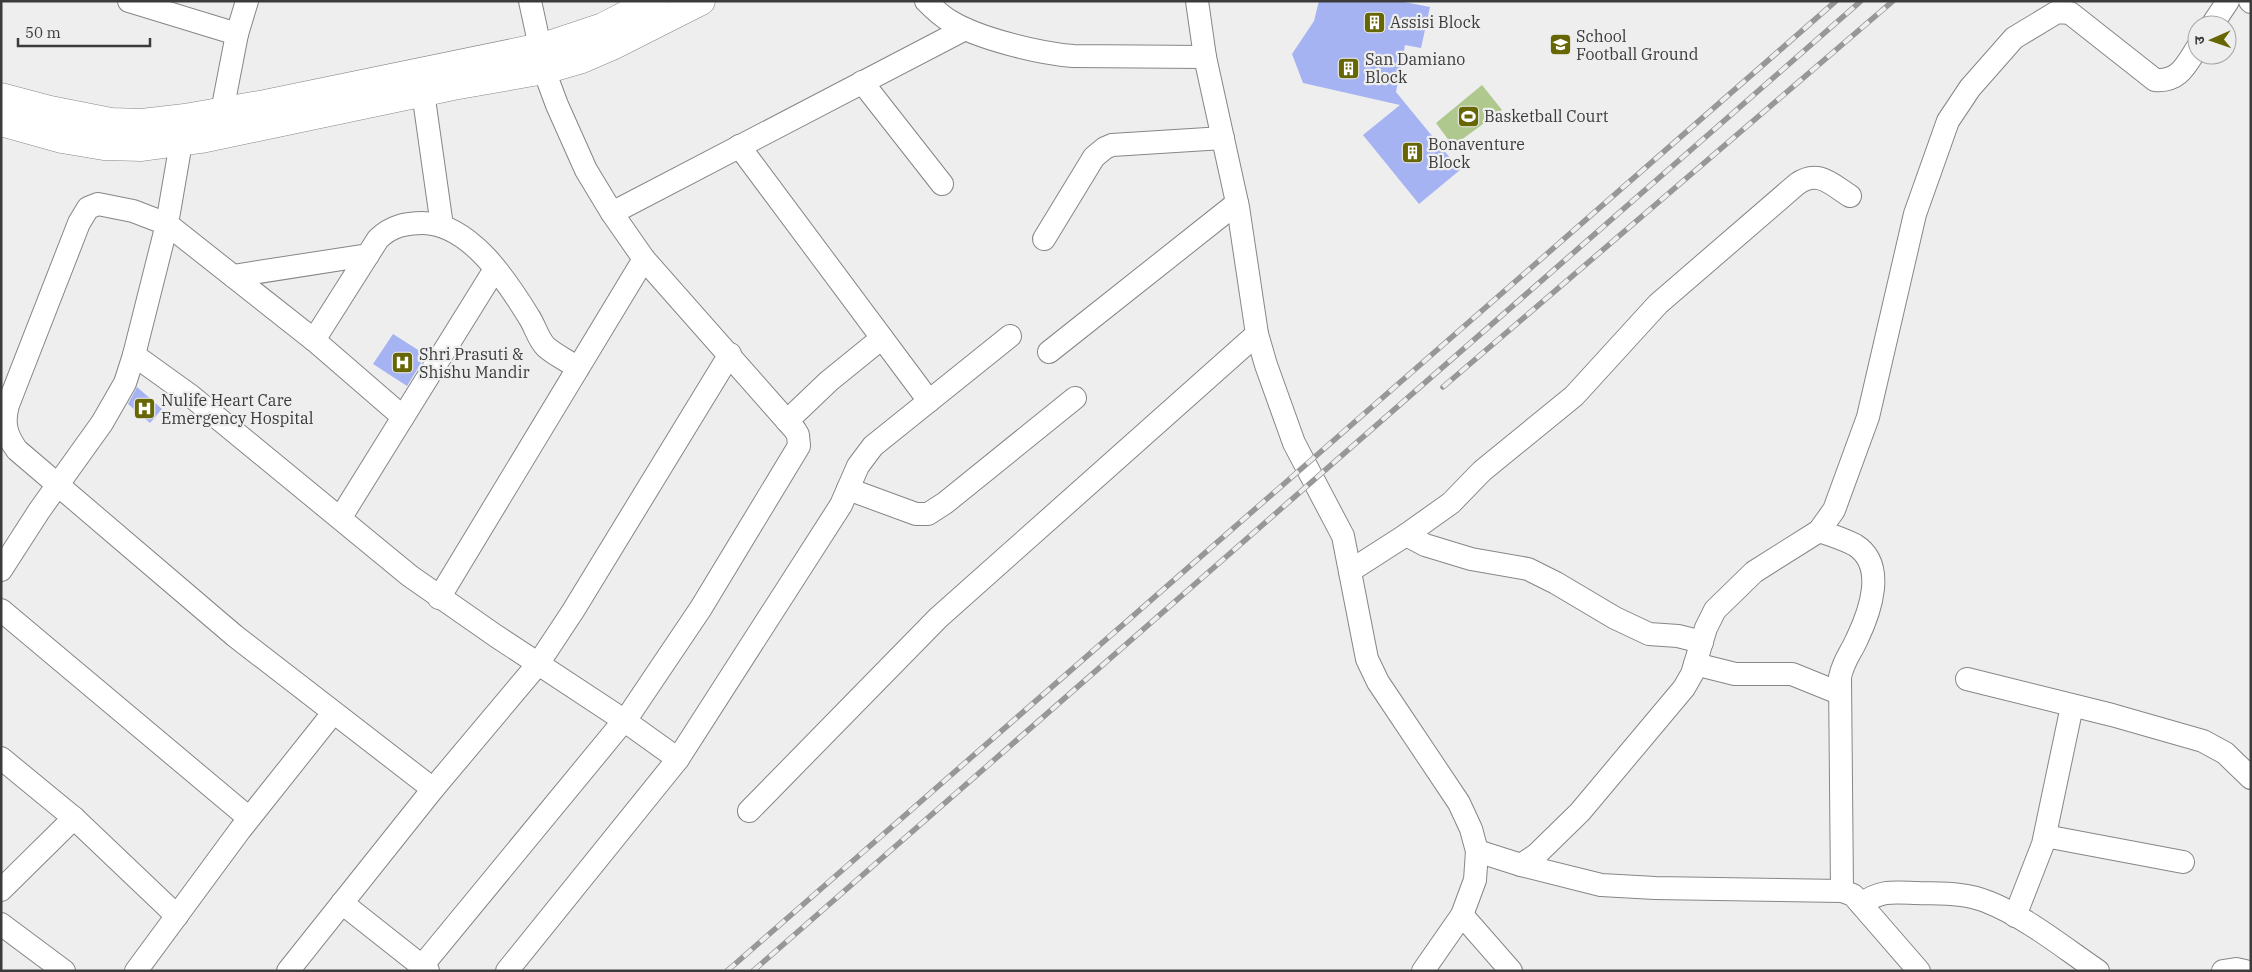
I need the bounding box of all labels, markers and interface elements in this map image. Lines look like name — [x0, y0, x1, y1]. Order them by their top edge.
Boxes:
building icon: Assisi Block — [1362, 10, 1386, 34]
place label: Assisi Block — [1390, 12, 1481, 32]
scale bar — [18, 15, 150, 47]
north arrow — [2187, 15, 2237, 65]
text: 50 m — [25, 23, 61, 42]
place label: School Football Ground — [1576, 26, 1699, 64]
school or university icon: School Football Ground — [1548, 33, 1572, 57]
text: उ — [2190, 35, 2208, 45]
place label: San Damiano Block — [1365, 49, 1465, 87]
building icon: San Damiano Block — [1337, 56, 1361, 80]
sports icon: Basketball Court — [1456, 104, 1480, 128]
place label: Basketball Court — [1484, 106, 1609, 126]
place label: Bonaventure Block — [1428, 134, 1525, 172]
building icon: Bonaventure Block — [1400, 141, 1424, 165]
place label: Shri Prasuti & Shishu Mandir — [419, 344, 530, 382]
hospital icon: Shri Prasuti & Shishu Mandir — [391, 351, 415, 375]
place label: Nulife Heart Care Emergency Hospital — [161, 390, 314, 428]
hospital icon: Nulife Heart Care Emergency Hospital — [133, 397, 157, 421]

